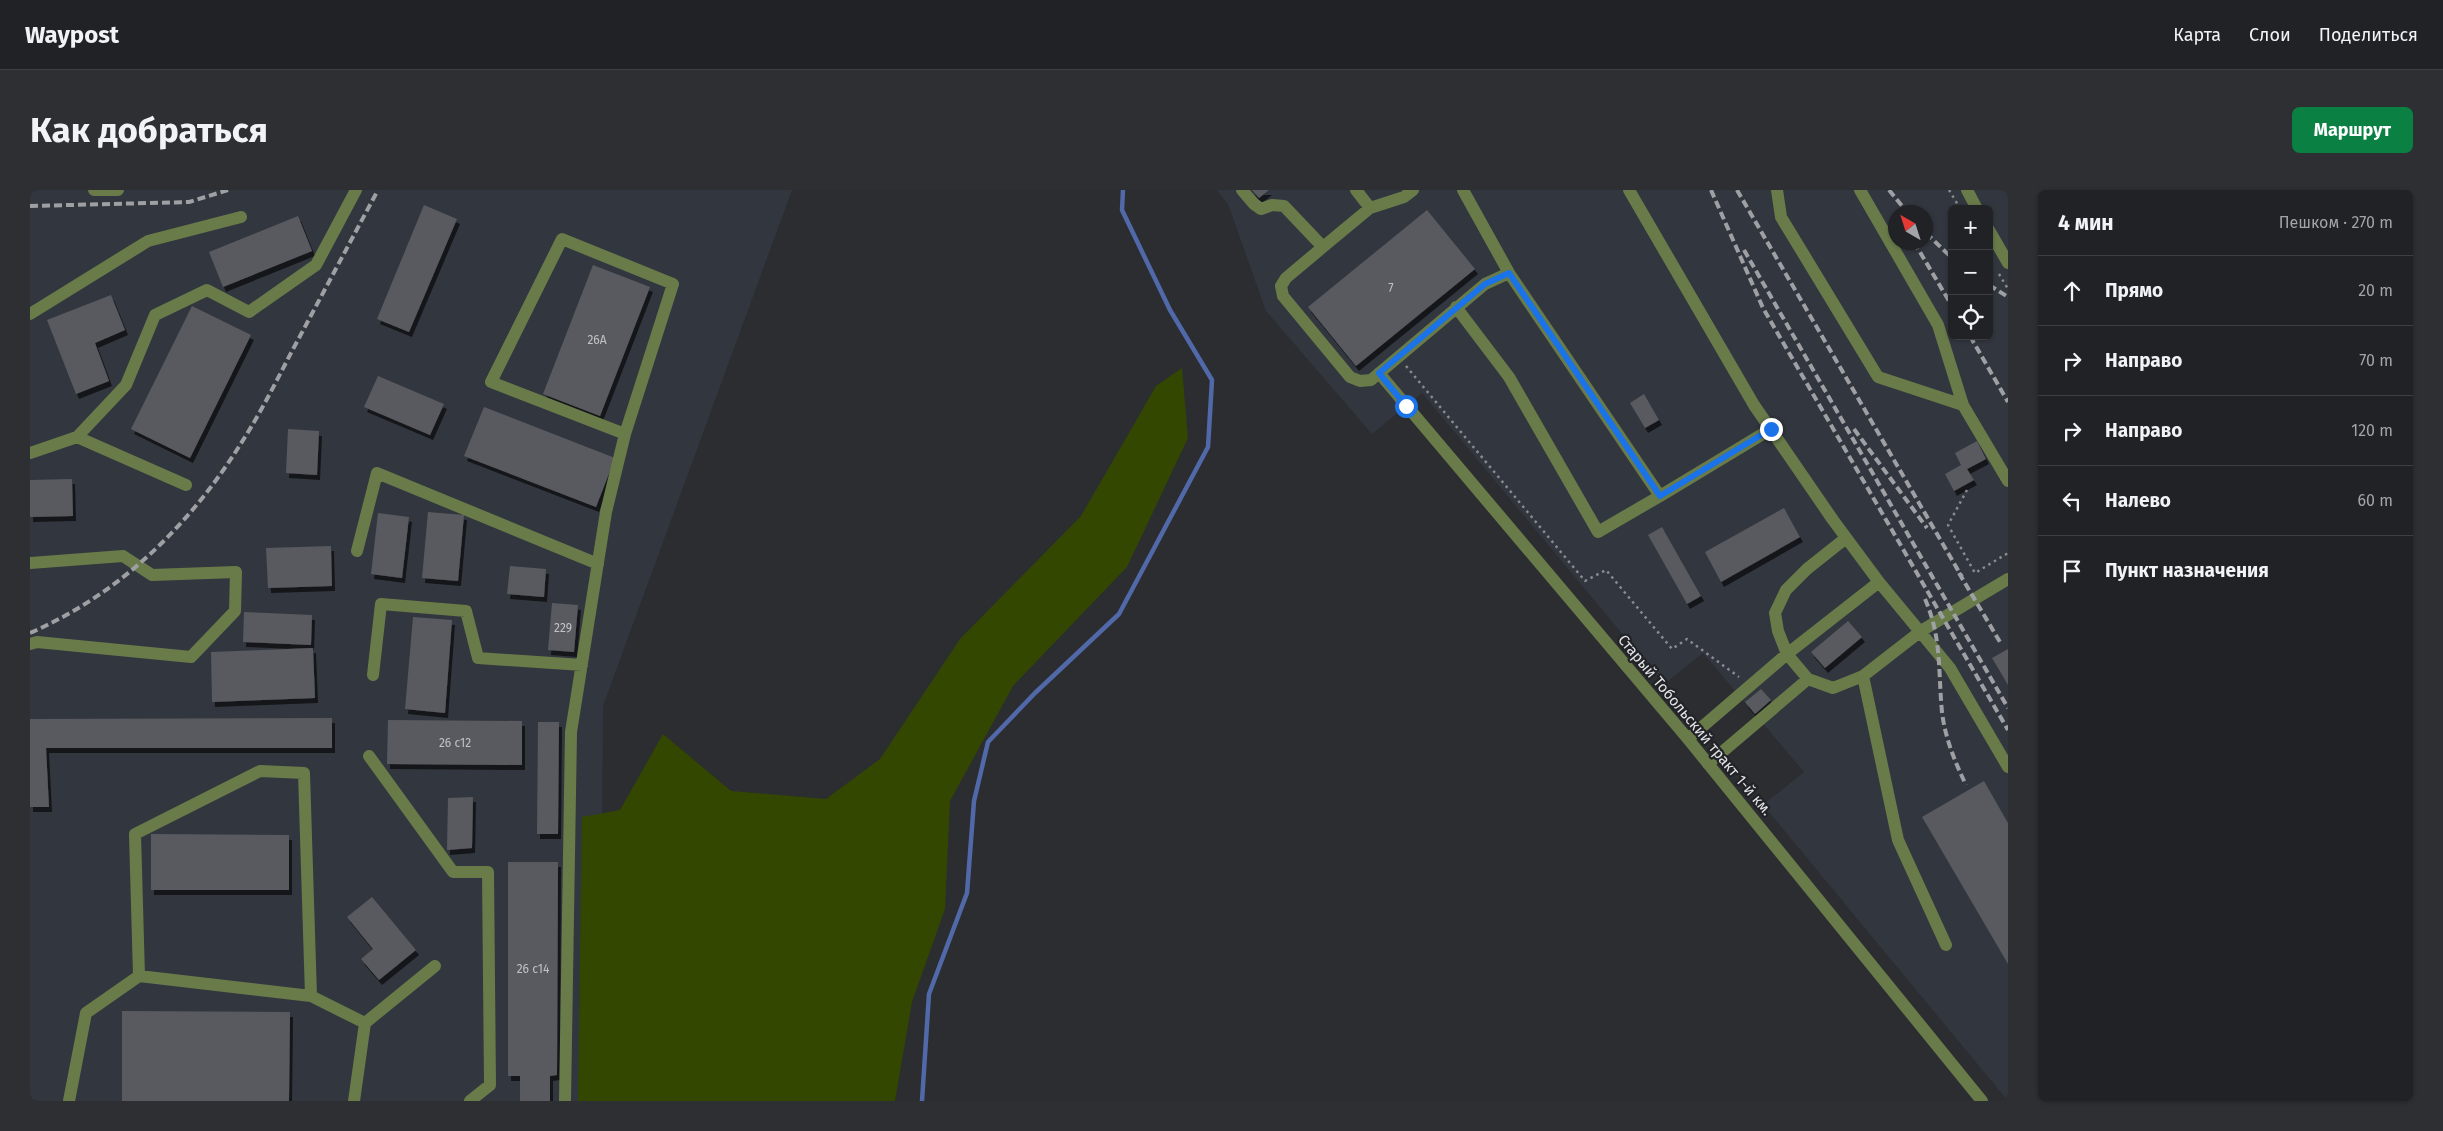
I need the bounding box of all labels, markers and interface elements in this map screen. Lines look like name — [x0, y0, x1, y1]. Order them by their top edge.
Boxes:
text: Waypost — [25, 21, 119, 49]
text: Карта — [2173, 24, 2221, 46]
text: Слои — [2249, 24, 2291, 46]
text: Поделиться — [2319, 24, 2418, 46]
button: Маршрут — [2292, 107, 2413, 153]
text: Как добраться — [30, 109, 268, 151]
north arrow — [1888, 205, 1933, 250]
map controls — [1948, 205, 1993, 340]
button: + — [1948, 205, 1993, 250]
text: 4 мин — [2058, 210, 2114, 236]
text: Пешком · 270 m — [2279, 213, 2393, 232]
button: − — [1948, 250, 1993, 295]
icon: ahead — [2058, 277, 2086, 305]
text: Прямо — [2105, 279, 2163, 302]
house number: 7 — [1388, 281, 1394, 295]
text: 20 m — [2358, 281, 2393, 300]
button: locate — [1948, 295, 1993, 340]
house number: 26А — [587, 333, 607, 347]
icon: right — [2058, 347, 2086, 375]
text: Направо — [2105, 349, 2182, 372]
text: 70 m — [2359, 351, 2393, 370]
route start — [1395, 395, 1418, 418]
icon: right — [2058, 417, 2086, 445]
route end — [1760, 418, 1783, 441]
text: Направо — [2105, 419, 2182, 442]
text: 120 m — [2351, 421, 2393, 440]
icon: left — [2058, 487, 2086, 515]
text: Налево — [2105, 489, 2171, 512]
text: 60 m — [2358, 491, 2393, 510]
icon: arrive — [2058, 557, 2086, 585]
text: Пункт назначения — [2105, 559, 2269, 582]
house number: 229 — [554, 621, 572, 635]
street label: Старый Тобольский тракт 1-й км. — [1614, 631, 1776, 819]
house number: 26 с12 — [439, 736, 471, 750]
house number: 26 с14 — [517, 962, 550, 976]

